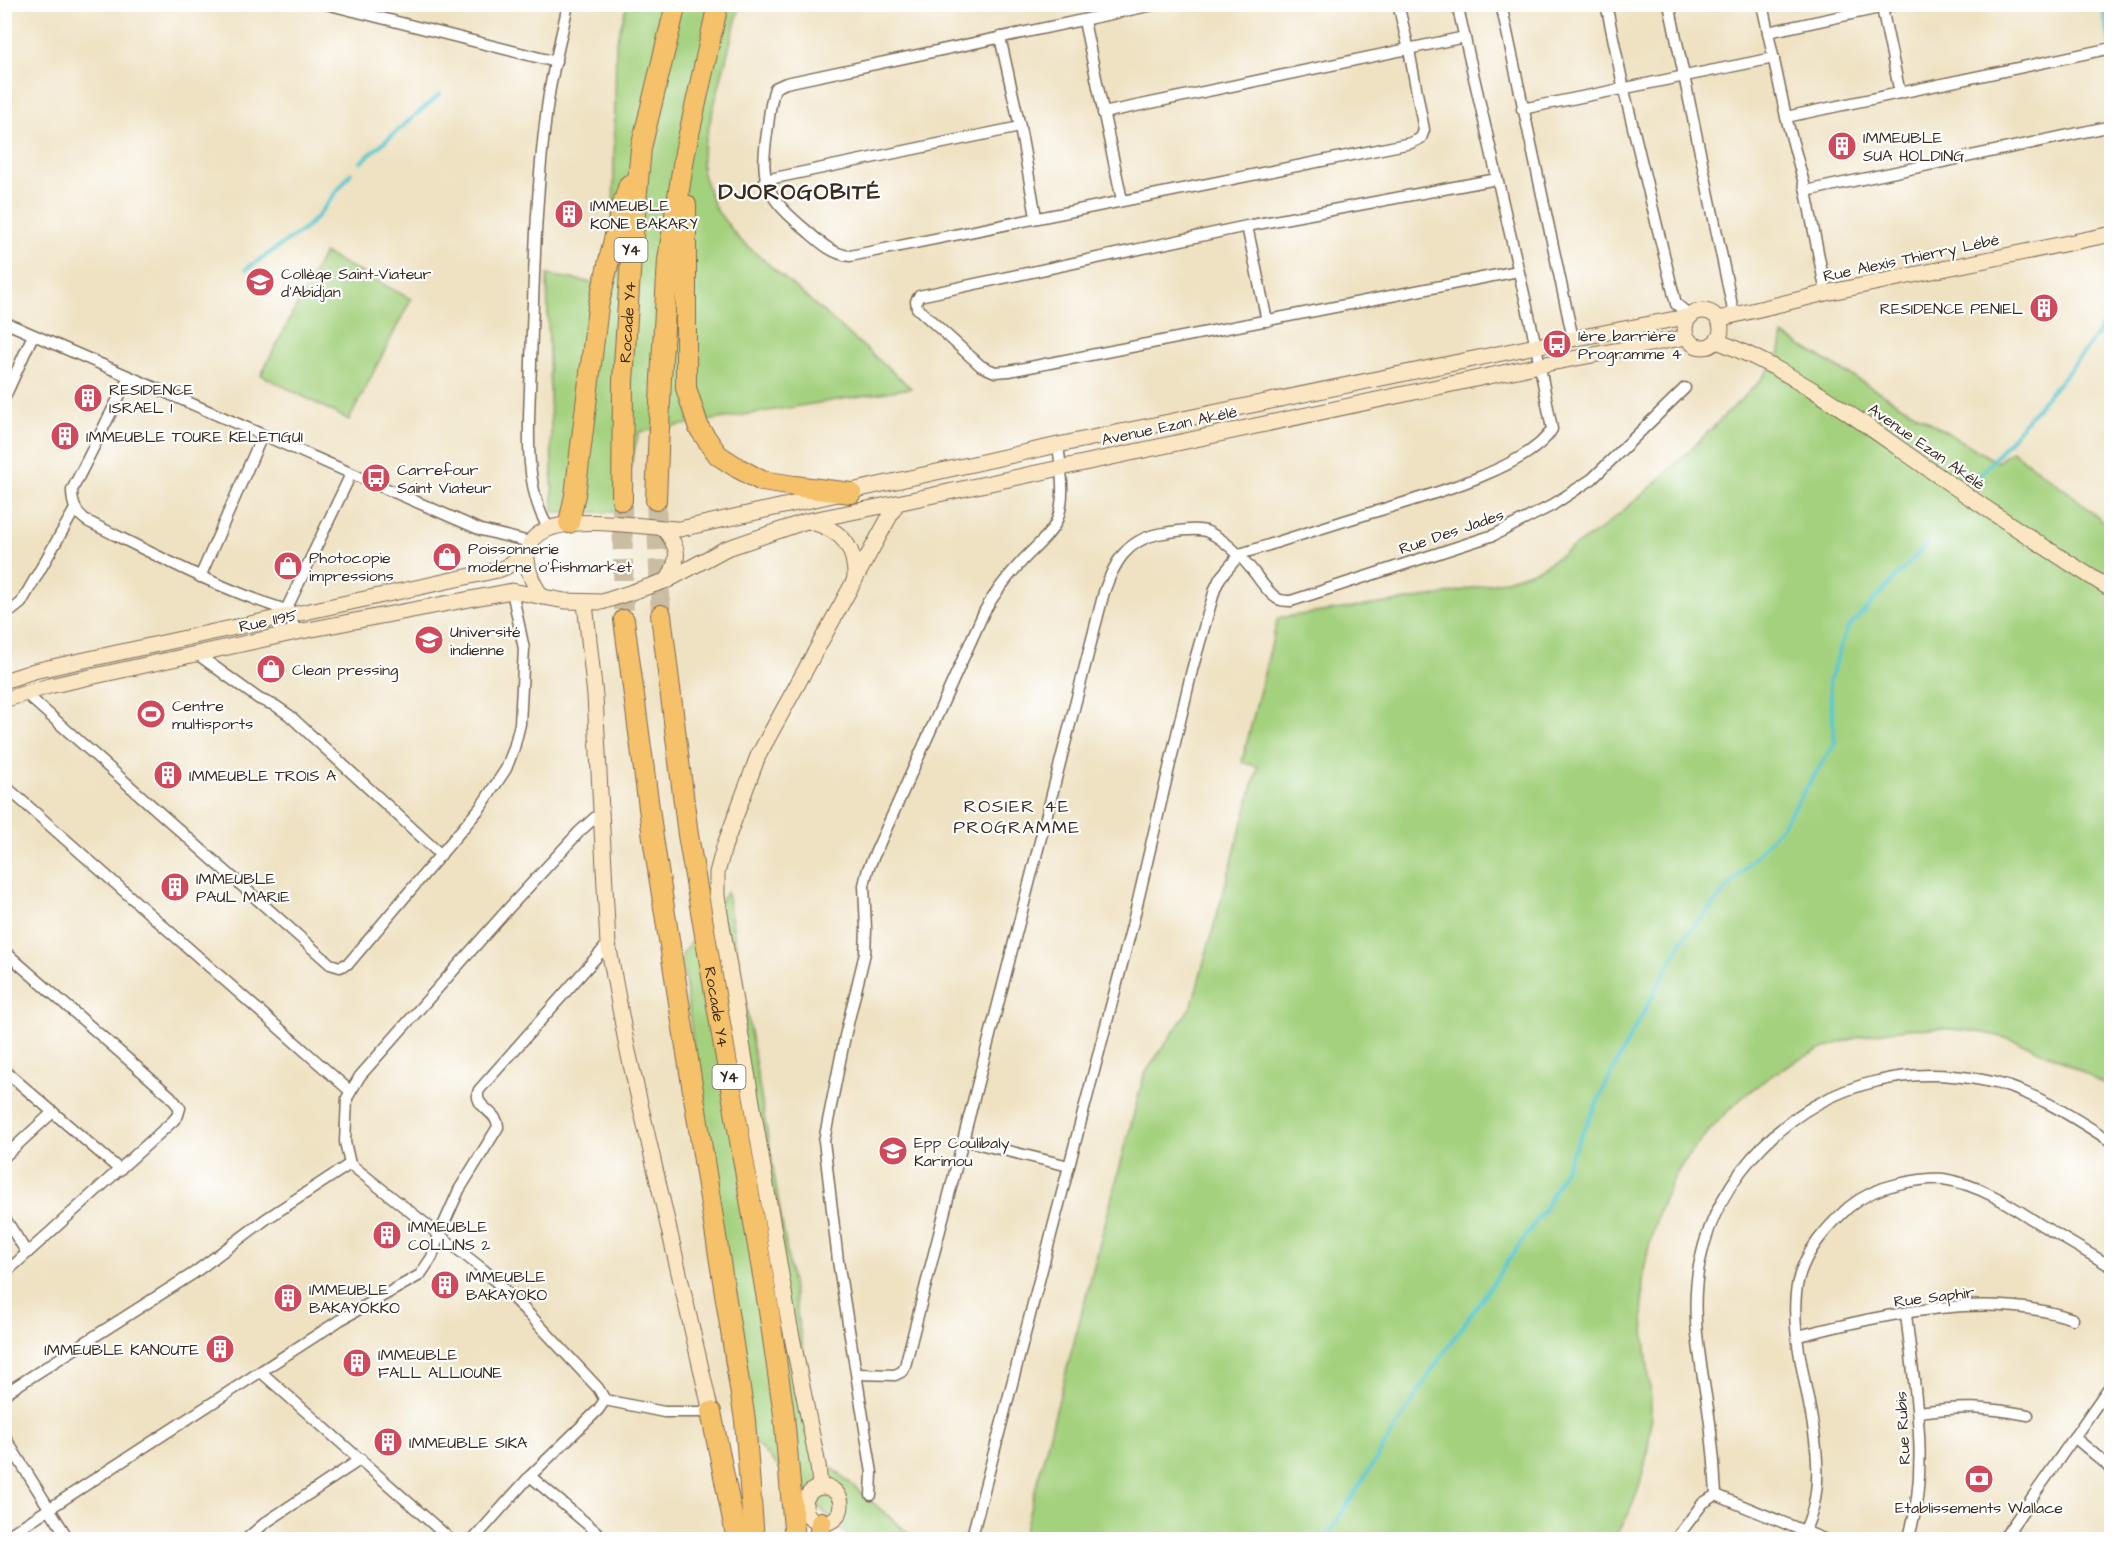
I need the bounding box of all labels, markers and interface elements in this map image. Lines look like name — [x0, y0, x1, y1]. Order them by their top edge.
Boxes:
place label: IMMEUBLE SUA HOLDING — [1863, 127, 1964, 167]
building icon: IMMEUBLE SUA HOLDING — [1826, 130, 1858, 162]
district label: DJOROGOBITÉ — [718, 177, 882, 208]
place label: IMMEUBLE KONE BAKARY — [590, 195, 698, 235]
building icon: IMMEUBLE KONE BAKARY — [553, 198, 585, 230]
street label: Rue Alexis Thierry Lébé — [1821, 228, 2002, 288]
road number: Y4 — [614, 238, 648, 262]
place label: Collège Saint-Viateur d'Abidjan — [281, 263, 431, 303]
school or university icon: Collège Saint-Viateur d'Abidjan — [244, 266, 276, 298]
street label: Rocade Y4 — [614, 281, 641, 364]
building icon: RESIDENCE PENIEL — [2028, 292, 2060, 324]
place label: RESIDENCE PENIEL — [1880, 298, 2023, 320]
place label: 1ère barrière Programme 4 — [1578, 325, 1682, 366]
bus stop icon: 1ère barrière Programme 4 — [1541, 328, 1573, 360]
place label: RESIDENCE ISRAEL 1 — [109, 379, 194, 419]
building icon: RESIDENCE ISRAEL 1 — [72, 382, 104, 414]
street label: Avenue Ezan Akélé — [1863, 398, 1990, 496]
street label: Avenue Ezan Akélé — [1099, 401, 1239, 451]
building icon: IMMEUBLE TOURE KELETIGUI — [49, 420, 81, 452]
place label: IMMEUBLE TOURE KELETIGUI — [86, 426, 303, 448]
place label: Carrefour Saint Viateur — [397, 459, 492, 499]
bus stop icon: Carrefour Saint Viateur — [360, 462, 392, 494]
street label: Rue Des Jades — [1396, 504, 1507, 560]
place label: Poissonnerie moderne o'fishmarket — [468, 538, 633, 578]
shop icon: Poissonnerie moderne o'fishmarket — [431, 541, 463, 573]
place label: Photocopie impressions — [309, 547, 394, 587]
shop icon: Photocopie impressions — [272, 550, 304, 582]
street label: Rue I195 — [237, 604, 300, 638]
place label: Université indienne — [450, 621, 521, 661]
school or university icon: Université indienne — [413, 624, 445, 656]
shop icon: Clean pressing — [255, 653, 287, 685]
place label: Clean pressing — [292, 659, 398, 682]
place label: Centre multisports — [172, 695, 253, 735]
sports icon: Centre multisports — [135, 698, 167, 730]
building icon: IMMEUBLE TROIS A — [152, 759, 184, 791]
place label: IMMEUBLE TROIS A — [189, 765, 336, 787]
district label: ROSIER 4E PROGRAMME — [953, 794, 1081, 840]
place label: IMMEUBLE PAUL MARIE — [196, 868, 290, 908]
building icon: IMMEUBLE PAUL MARIE — [159, 871, 191, 903]
street label: Rocade Y4 — [699, 965, 734, 1049]
road number: Y4 — [712, 1065, 746, 1089]
place label: Epp Coulibaly Karimou — [914, 1132, 1010, 1172]
school or university icon: Epp Coulibaly Karimou — [877, 1135, 909, 1167]
place label: IMMEUBLE COLLINS 2 — [408, 1216, 491, 1256]
building icon: IMMEUBLE COLLINS 2 — [371, 1219, 403, 1251]
place label: IMMEUBLE BAKAYOKO — [466, 1266, 548, 1306]
building icon: IMMEUBLE BAKAYOKO — [429, 1269, 461, 1301]
place label: IMMEUBLE BAKAYOKKO — [309, 1279, 400, 1319]
street label: Rue Saphir — [1893, 1281, 1976, 1313]
building icon: IMMEUBLE BAKAYOKKO — [272, 1282, 304, 1314]
building icon: IMMEUBLE KANOUTE — [204, 1333, 236, 1365]
place label: IMMEUBLE KANOUTE — [44, 1339, 200, 1361]
place label: IMMEUBLE FALL ALLIOUNE — [378, 1344, 502, 1384]
building icon: IMMEUBLE FALL ALLIOUNE — [341, 1347, 373, 1379]
street label: Rue Rubis — [1890, 1391, 1916, 1465]
building icon: IMMEUBLE SIKA — [372, 1426, 404, 1458]
place label: IMMEUBLE SIKA — [409, 1432, 527, 1454]
bank icon: Etablissements Wallace — [1963, 1463, 1995, 1495]
place label: Etablissements Wallace — [1895, 1497, 2063, 1519]

